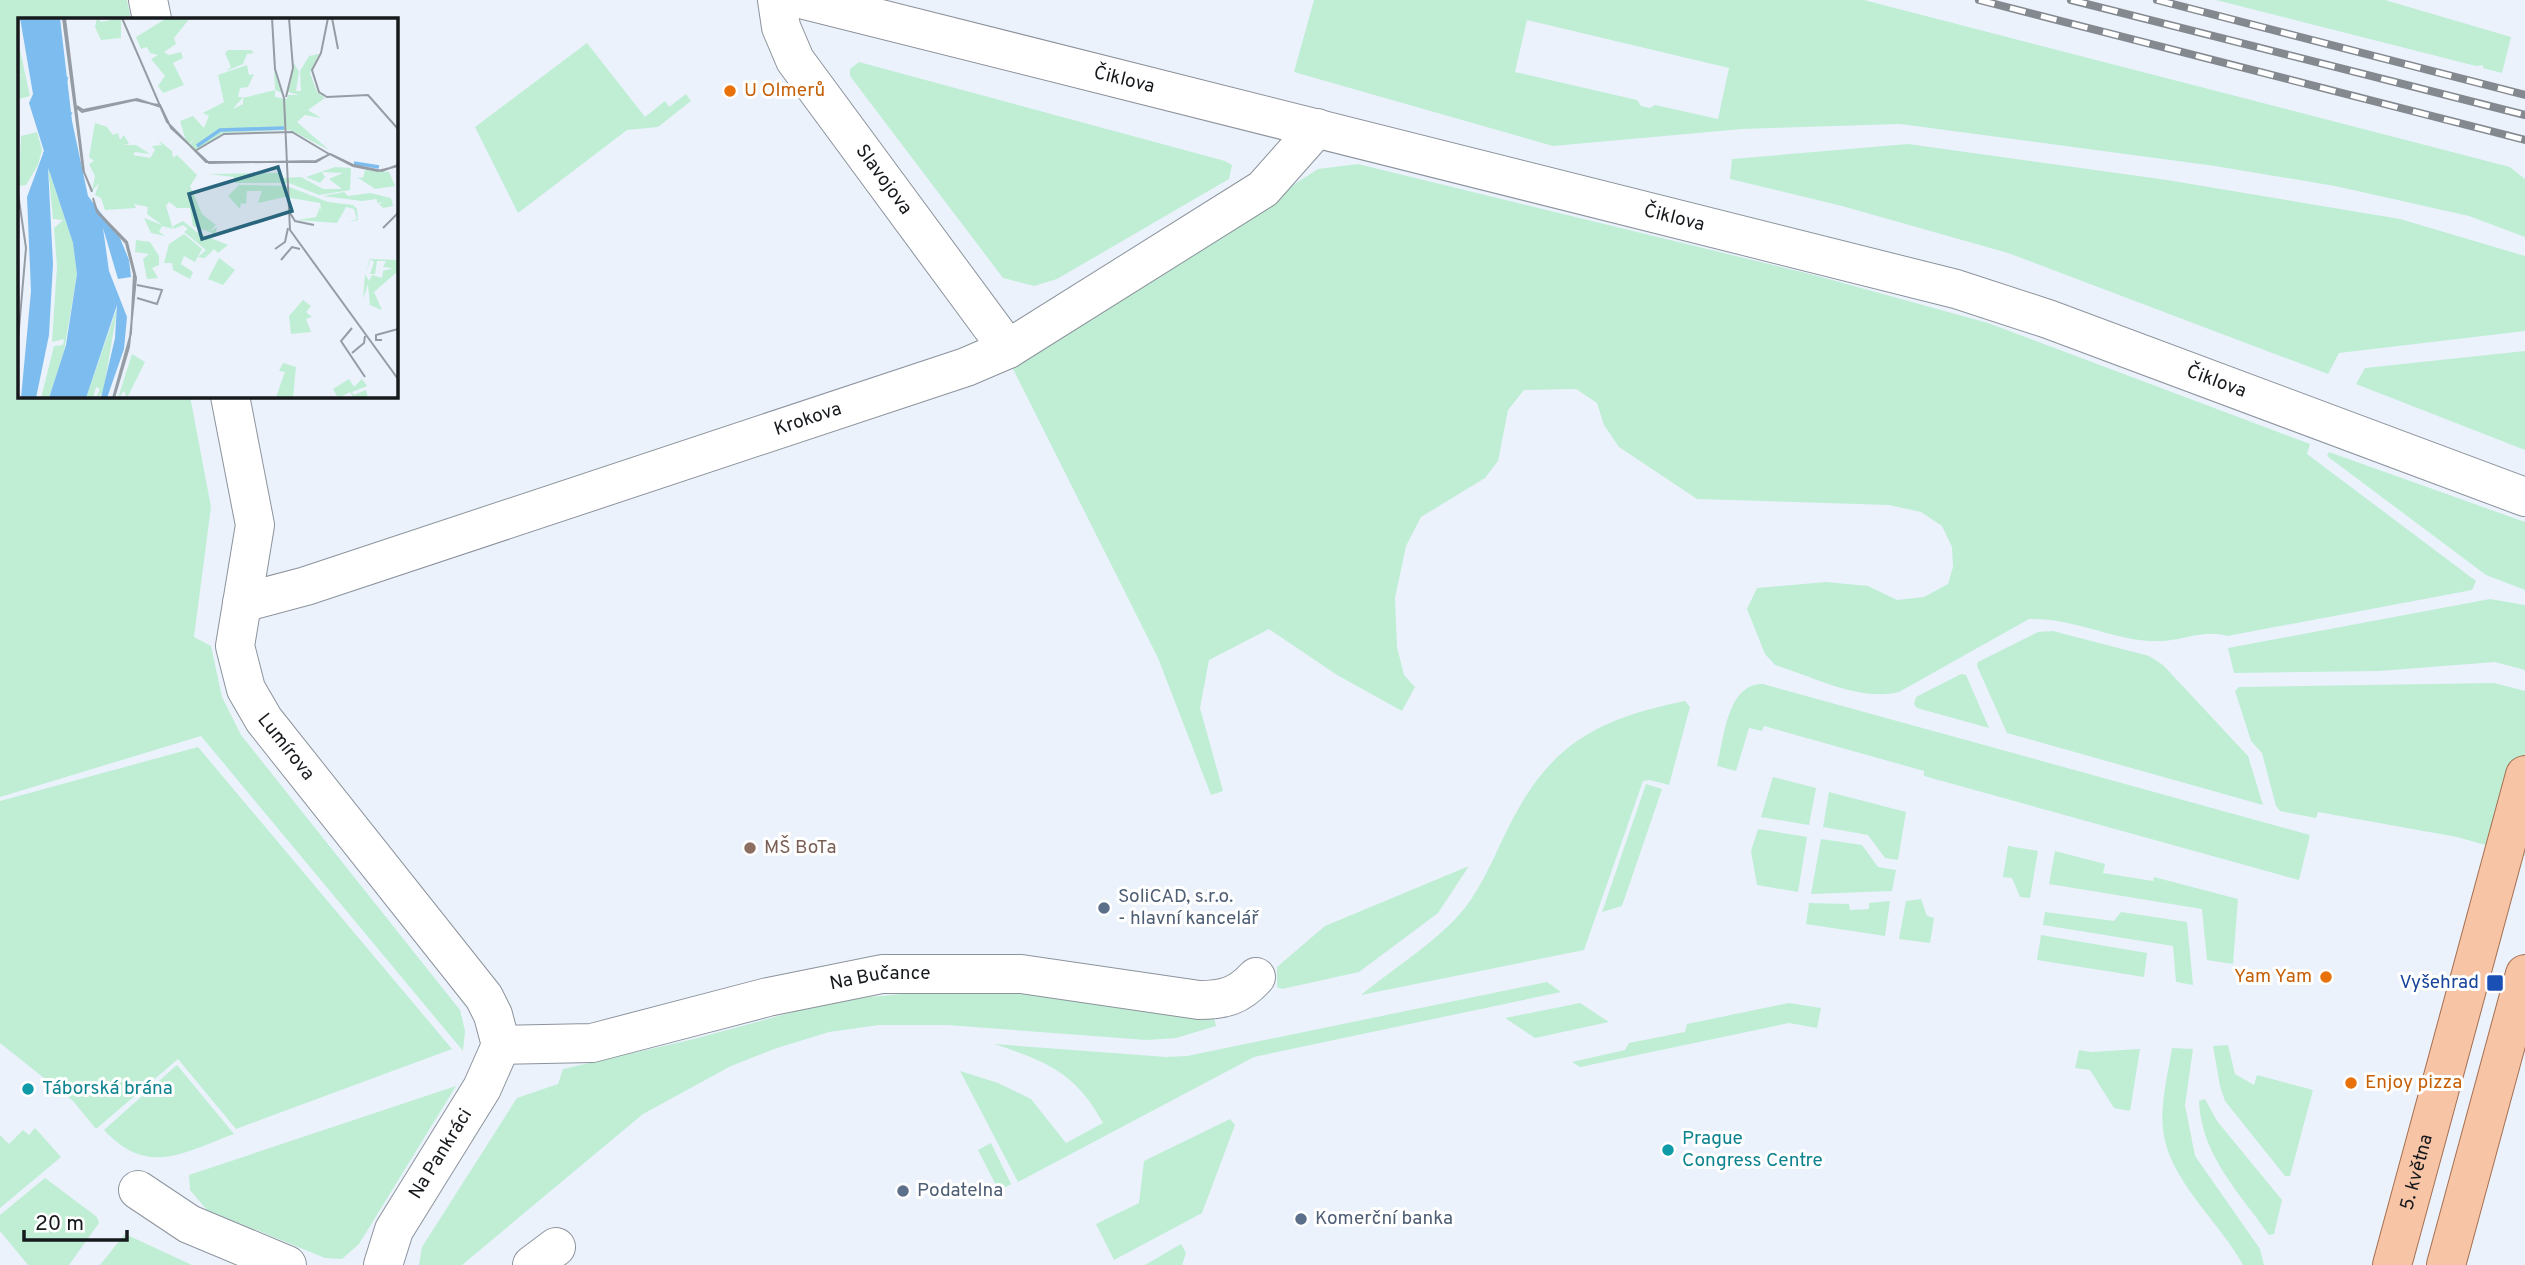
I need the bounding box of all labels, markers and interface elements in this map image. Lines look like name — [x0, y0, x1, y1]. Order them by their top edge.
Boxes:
inset map — [18, 18, 397, 397]
street label: Čiklova — [1091, 60, 1157, 99]
place label: U Olmerů — [744, 79, 825, 103]
marker: U Olmerů — [722, 83, 738, 99]
street label: Slavojova — [850, 140, 917, 220]
street label: Čiklova — [1641, 198, 1707, 237]
street label: Čiklova — [2183, 359, 2249, 404]
street label: Krokova — [771, 397, 845, 442]
street label: Lumírova — [252, 709, 320, 786]
place label: MŠ BoTa — [764, 835, 836, 860]
marker: MŠ BoTa — [742, 840, 758, 856]
place label: SoliCAD, s.r.o. - hlavní kancelář — [1118, 885, 1260, 931]
marker: SoliCAD, s.r.o. - hlavní kancelář — [1096, 900, 1112, 916]
street label: Na Bučance — [828, 962, 931, 996]
place label: Yam Yam — [2234, 965, 2312, 989]
marker: Yam Yam — [2318, 969, 2334, 985]
place label: Vyšehrad — [2399, 971, 2479, 995]
marker: Vyšehrad — [2485, 973, 2505, 993]
place label: Enjoy pizza — [2365, 1071, 2462, 1095]
marker: Enjoy pizza — [2343, 1075, 2359, 1091]
place label: Táborská brána — [42, 1077, 173, 1101]
marker: Táborská brána — [20, 1081, 36, 1097]
street label: Na Pankráci — [404, 1104, 478, 1204]
place label: Prague Congress Centre — [1682, 1127, 1823, 1173]
street label: 5. května — [2395, 1132, 2439, 1213]
marker: Prague Congress Centre — [1660, 1142, 1676, 1158]
place label: Podatelna — [917, 1179, 1003, 1203]
marker: Podatelna — [895, 1183, 911, 1199]
scale bar — [24, 1198, 128, 1242]
place label: Komerční banka — [1315, 1207, 1453, 1231]
text: 20 m — [35, 1211, 84, 1238]
marker: Komerční banka — [1293, 1211, 1309, 1227]

